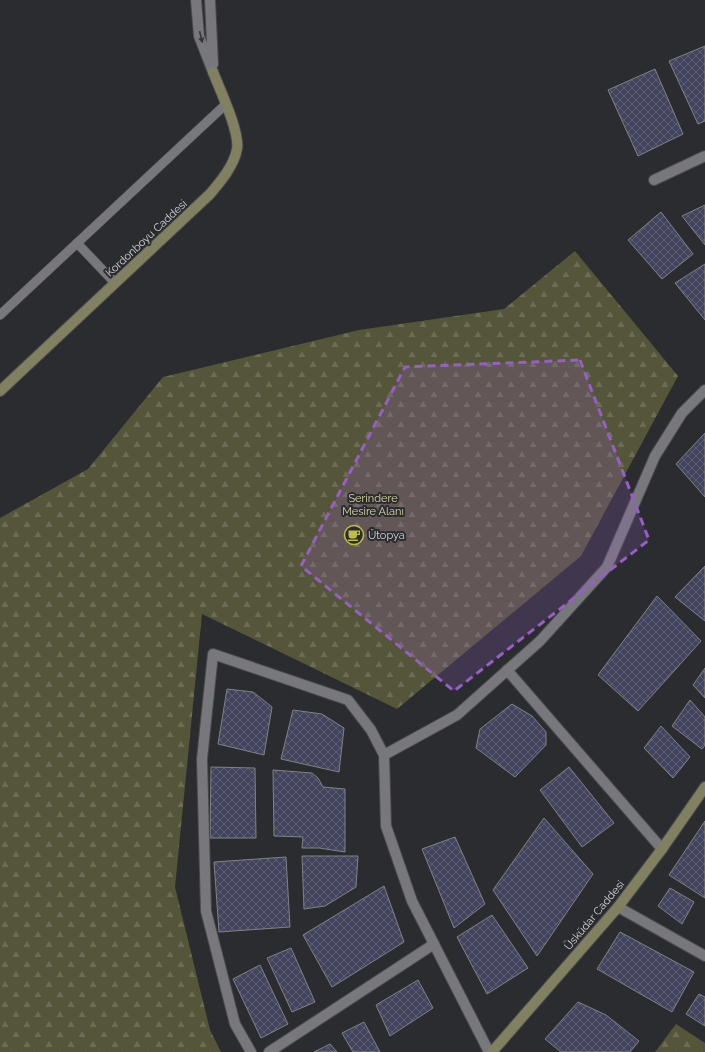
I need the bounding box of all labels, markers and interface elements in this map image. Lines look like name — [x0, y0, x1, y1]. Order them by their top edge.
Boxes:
one-way arrow — [198, 31, 204, 43]
street label: Kordonboyu Caddesi — [103, 197, 190, 279]
park label: Serindere Mesire Alanı — [342, 492, 404, 518]
cafe icon: Ütopya — [343, 524, 365, 546]
place label: Ütopya — [368, 529, 405, 542]
street label: Üsküdar Caddesi — [562, 878, 627, 953]

